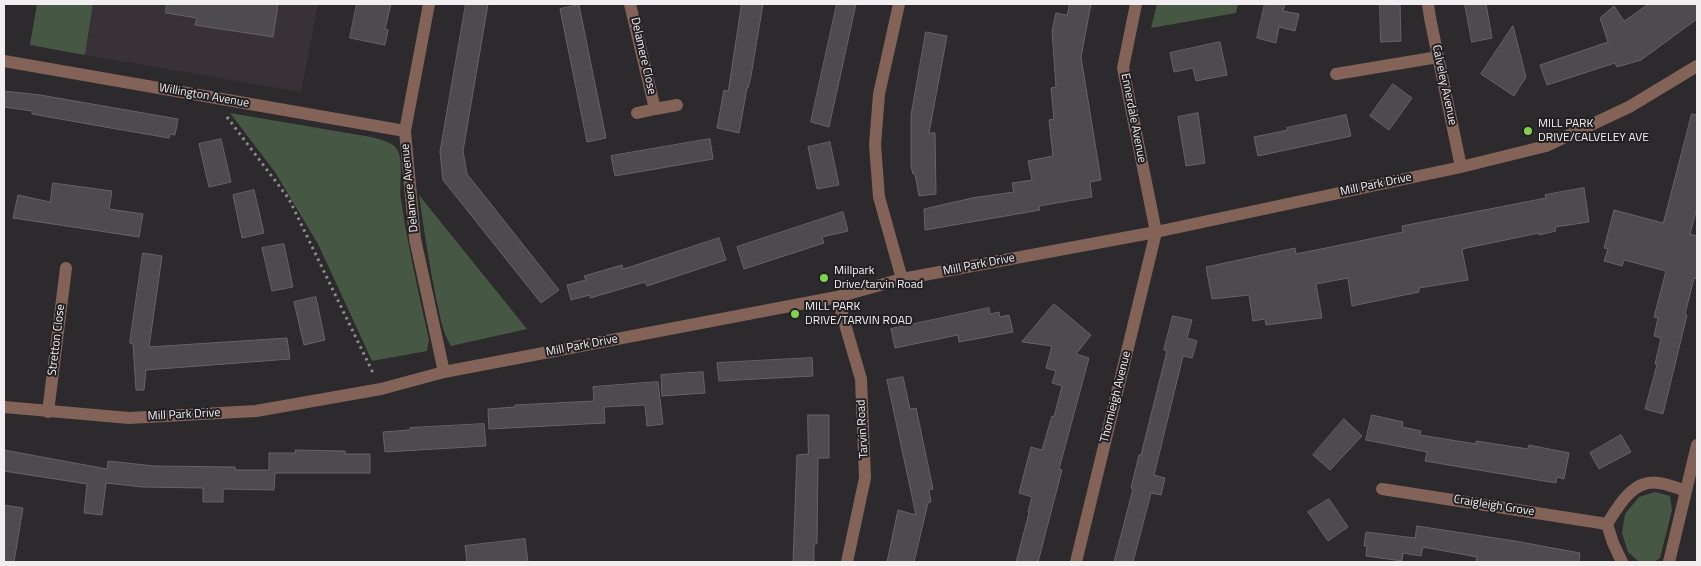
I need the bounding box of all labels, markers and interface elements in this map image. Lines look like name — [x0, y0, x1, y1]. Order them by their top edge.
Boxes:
street label: Delamere Close — [627, 16, 659, 96]
street label: Calveley Avenue — [1428, 44, 1460, 126]
street label: Ennerdale Avenue — [1117, 72, 1149, 164]
street label: Willington Avenue — [158, 81, 250, 111]
place label: MILL PARK DRIVE/CALVELEY AVE — [1538, 117, 1649, 145]
marker: MILL PARK DRIVE/CALVELEY AVE — [1522, 125, 1534, 137]
street label: Delamere Avenue — [398, 143, 422, 233]
street label: Mill Park Drive — [1339, 170, 1413, 200]
street label: Mill Park Drive — [942, 251, 1016, 279]
place label: Millpark Drive/tarvin Road — [834, 264, 923, 292]
marker: Millpark Drive/tarvin Road — [818, 272, 830, 284]
place label: MILL PARK DRIVE/TARVIN ROAD — [805, 300, 913, 328]
street label: Stretton Close — [45, 303, 69, 377]
marker: MILL PARK DRIVE/TARVIN ROAD — [789, 308, 801, 320]
street label: Mill Park Drive — [545, 332, 619, 360]
street label: Thornleigh Avenue — [1098, 350, 1134, 444]
street label: Tarvin Road — [854, 399, 872, 459]
street label: Mill Park Drive — [147, 406, 221, 424]
street label: Craigleigh Grove — [1453, 493, 1535, 519]

